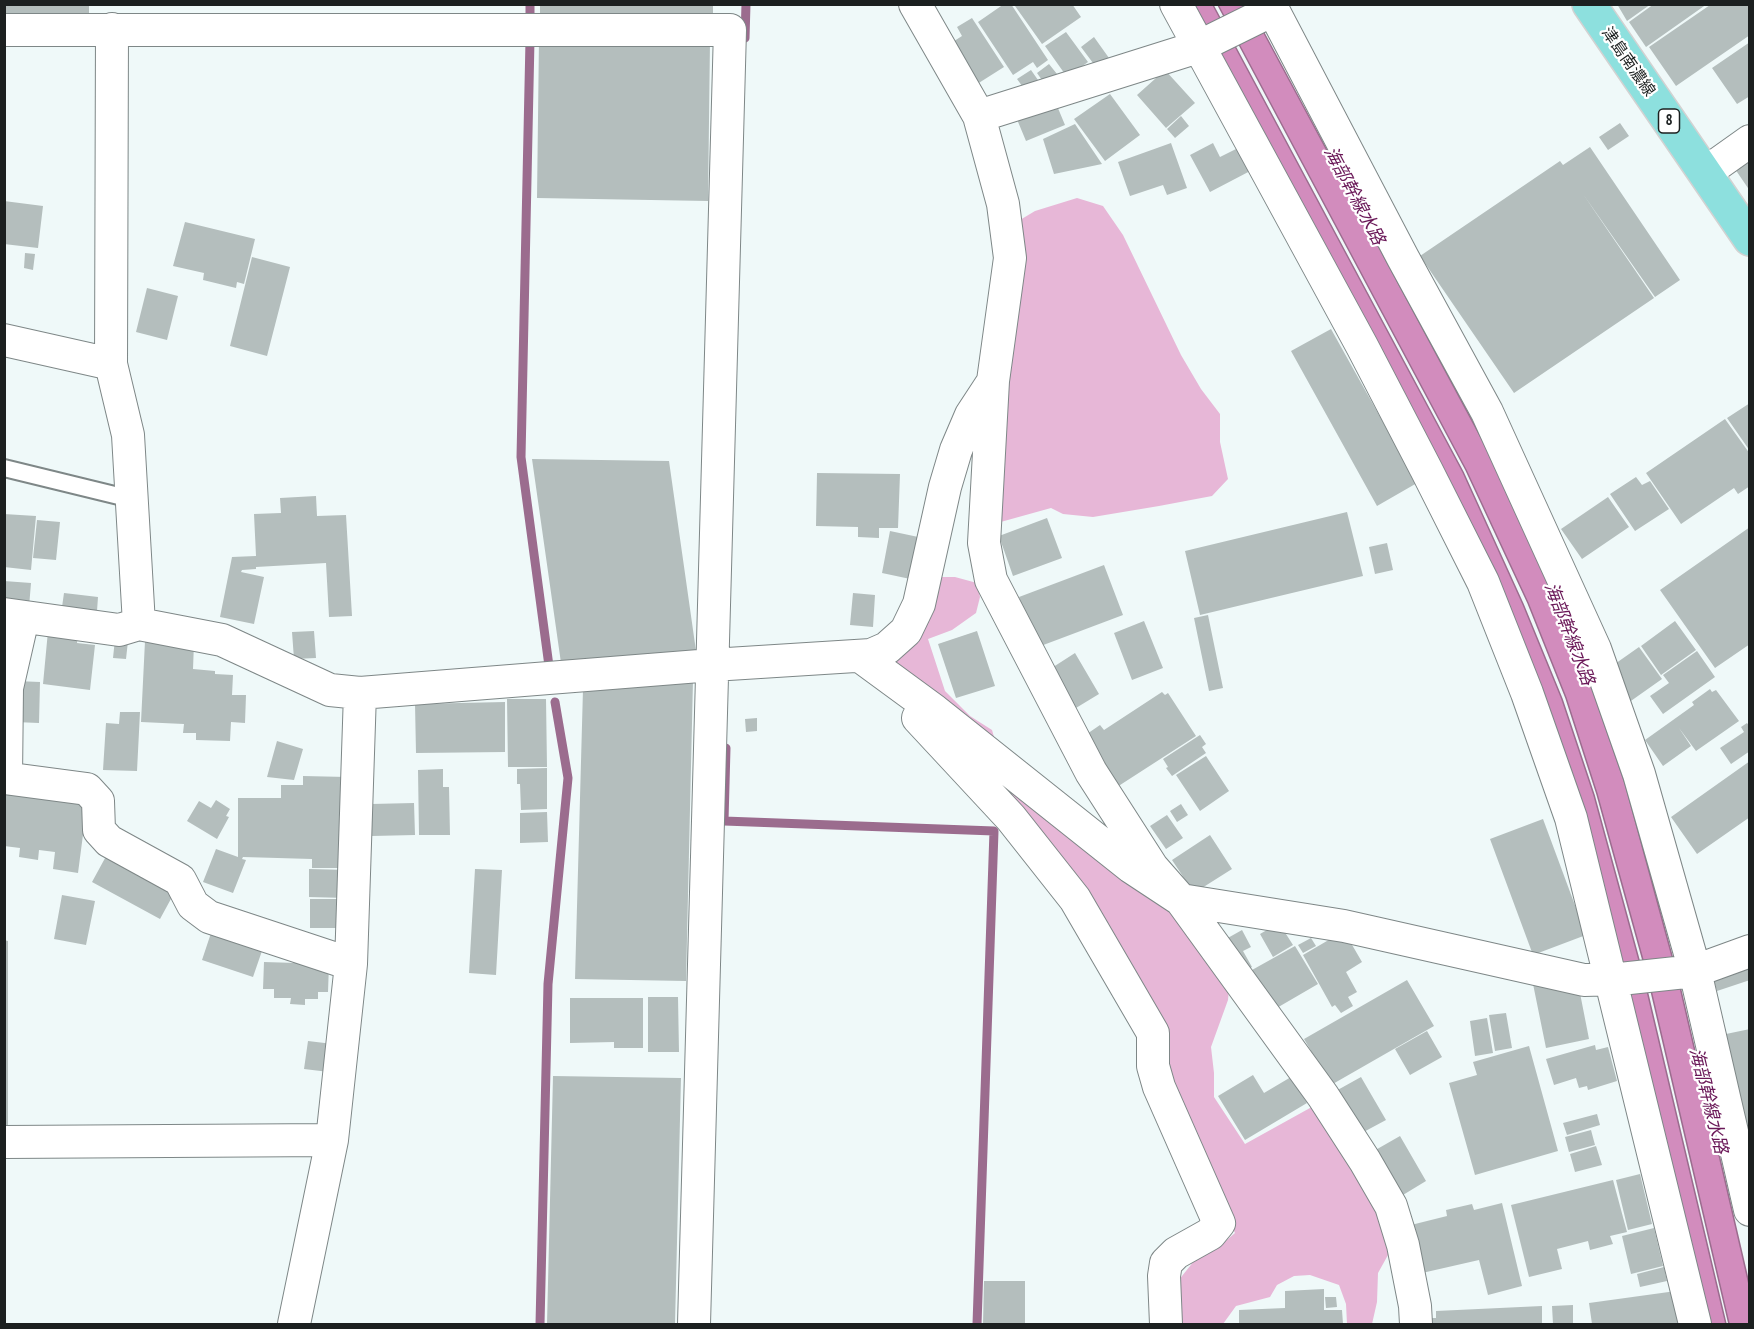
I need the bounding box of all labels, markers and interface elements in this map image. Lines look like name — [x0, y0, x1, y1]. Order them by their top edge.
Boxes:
street label: 津島南濃線 — [1597, 24, 1659, 100]
road number: 8 — [1658, 109, 1680, 133]
water label: 海部幹線水路 — [1319, 143, 1389, 249]
water label: 海部幹線水路 — [1540, 580, 1598, 688]
water label: 海部幹線水路 — [1684, 1046, 1732, 1156]

